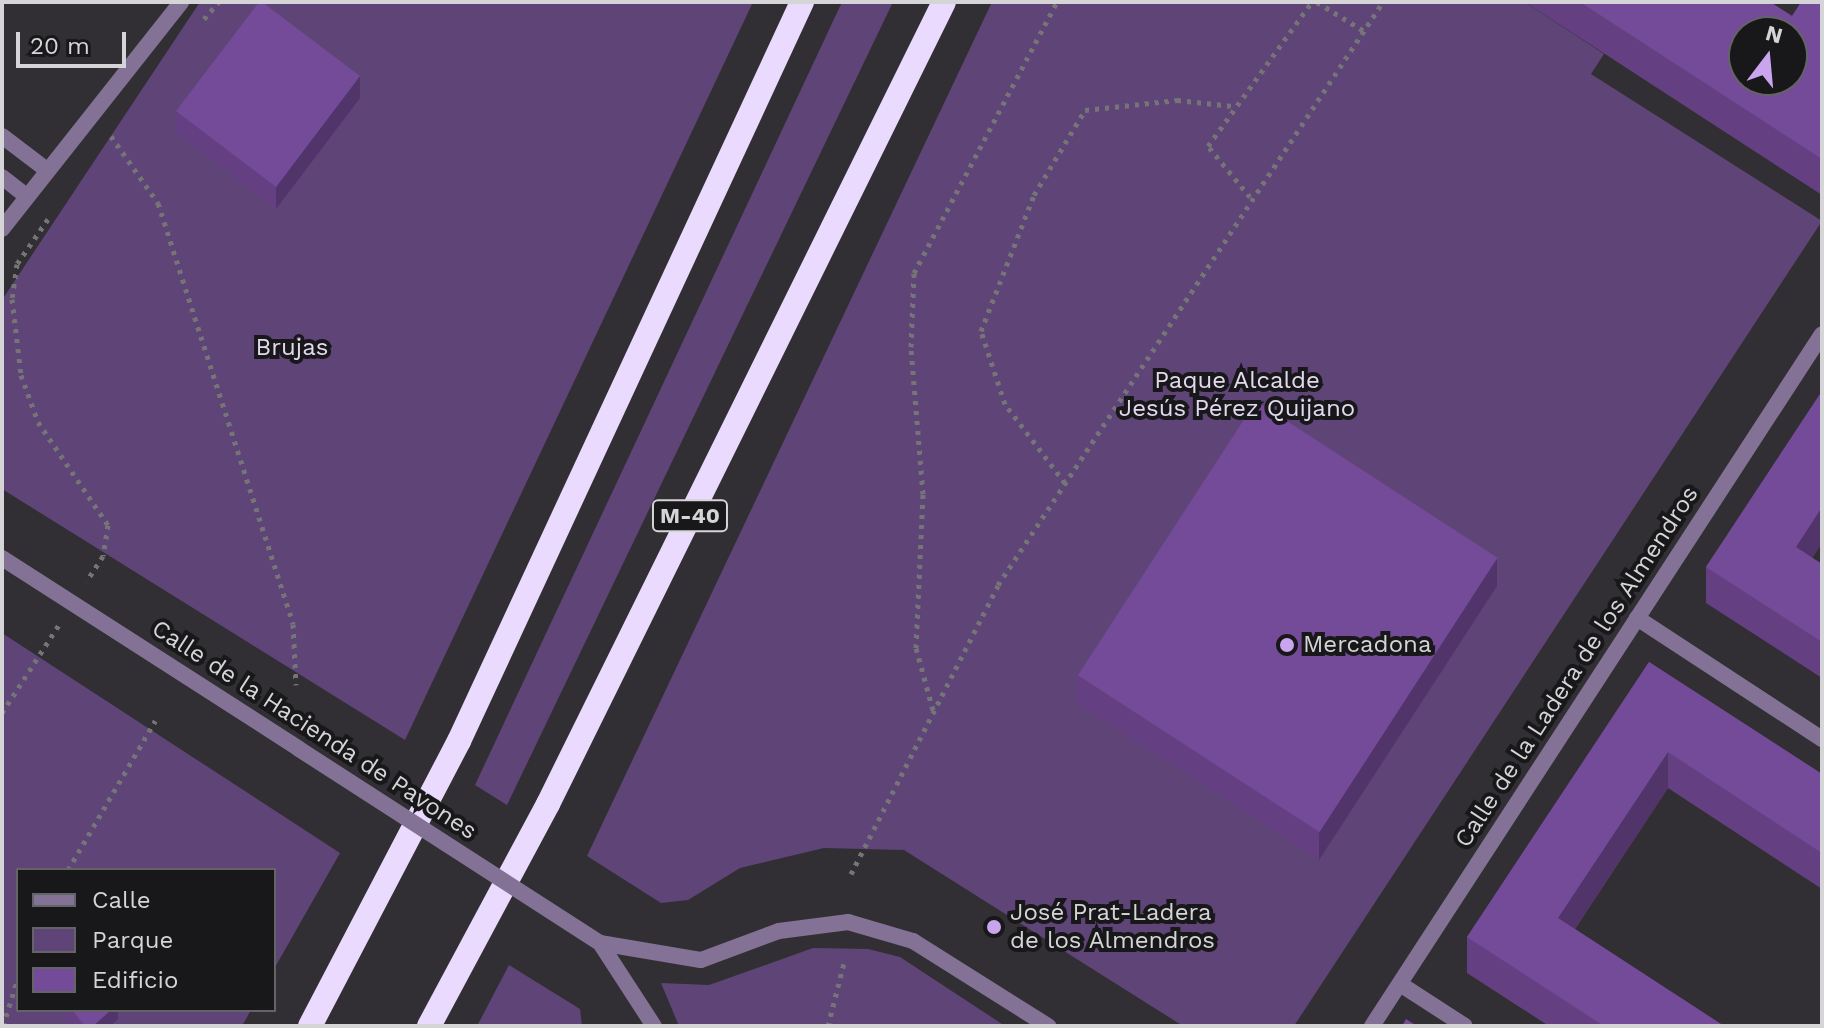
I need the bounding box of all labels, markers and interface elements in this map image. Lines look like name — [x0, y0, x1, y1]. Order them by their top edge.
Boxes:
scale bar — [20, 16, 130, 66]
north arrow — [1728, 16, 1808, 96]
text: N — [1763, 20, 1785, 49]
text: 20 m — [30, 32, 90, 60]
park label: Brujas — [256, 334, 328, 362]
park label: Paque Alcalde Jesús Pérez Quijano — [1119, 367, 1355, 423]
street label: Calle de la Ladera de los Almendros — [1449, 480, 1705, 854]
road number: M-40 — [650, 498, 730, 534]
street label: Calle de la Hacienda de Pavones — [146, 614, 482, 846]
place label: Mercadona — [1303, 631, 1431, 659]
marker: Mercadona — [1278, 636, 1296, 654]
legend — [16, 868, 276, 1012]
text: Calle — [92, 886, 151, 914]
place label: José Prat-Ladera de los Almendros — [1010, 899, 1216, 955]
marker: José Prat-Ladera de los Almendros — [985, 918, 1003, 936]
text: Parque — [92, 926, 173, 954]
text: Edificio — [92, 966, 178, 994]

